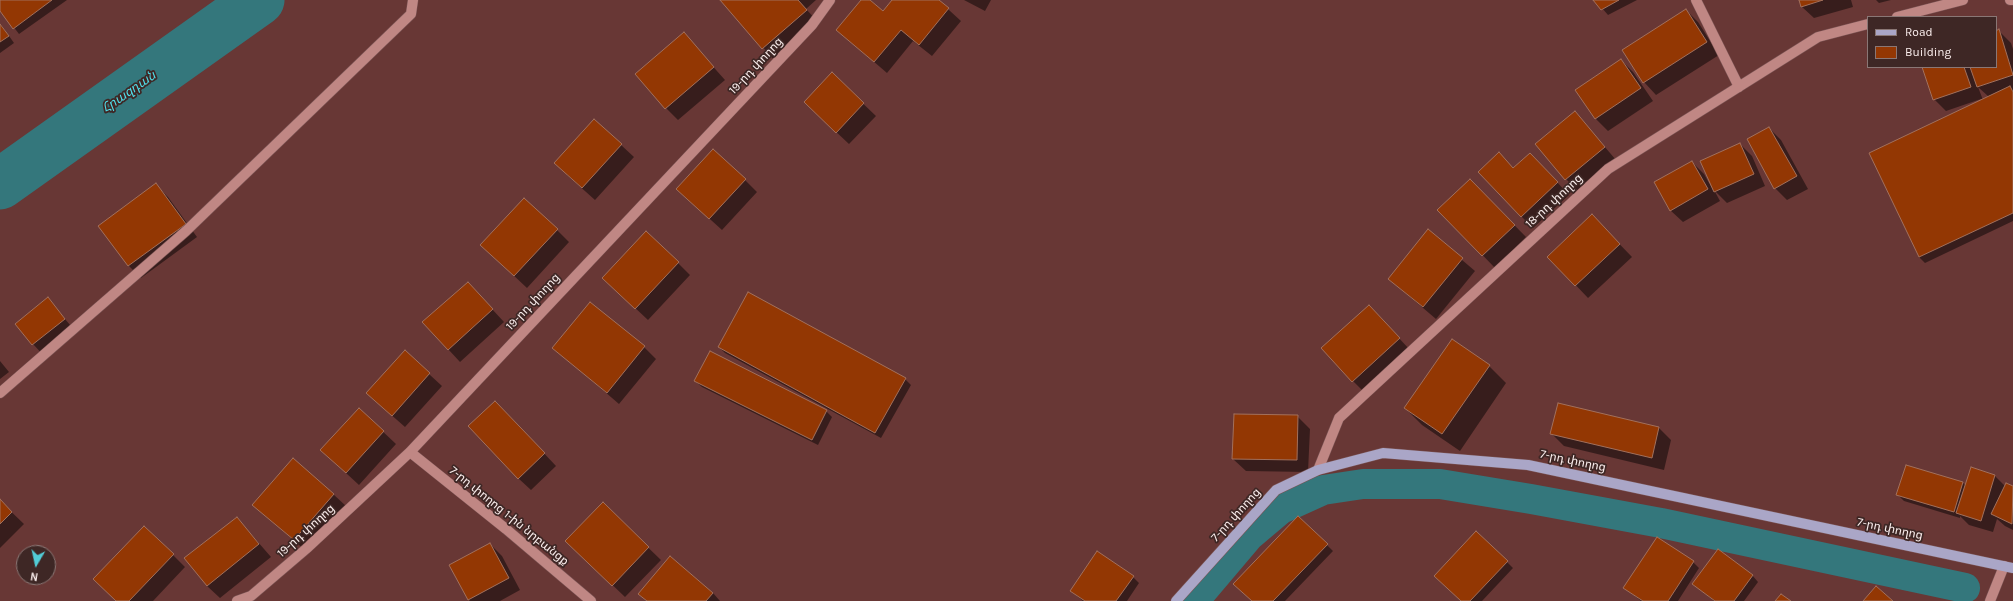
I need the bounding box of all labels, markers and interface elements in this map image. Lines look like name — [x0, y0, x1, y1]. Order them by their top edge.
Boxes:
legend — [1867, 16, 1997, 68]
text: Road — [1905, 25, 1933, 39]
street label: 19-րդ փողոց — [726, 35, 786, 97]
text: Building — [1905, 45, 1951, 59]
water label: Հրազդան — [99, 68, 159, 116]
street label: 18-րդ փողոց — [1522, 171, 1586, 231]
street label: 19-րդ փողոց — [503, 271, 563, 333]
street label: 7-րդ փողոց — [1539, 447, 1607, 475]
street label: 7-րդ փողոց 1-ին նրբանցք — [446, 463, 572, 569]
street label: 7-րդ փողոց — [1208, 485, 1264, 545]
street label: 19-րդ փողոց — [274, 501, 338, 561]
street label: 7-րդ փողոց — [1856, 515, 1924, 543]
north arrow — [16, 545, 56, 585]
text: N — [29, 569, 39, 583]

